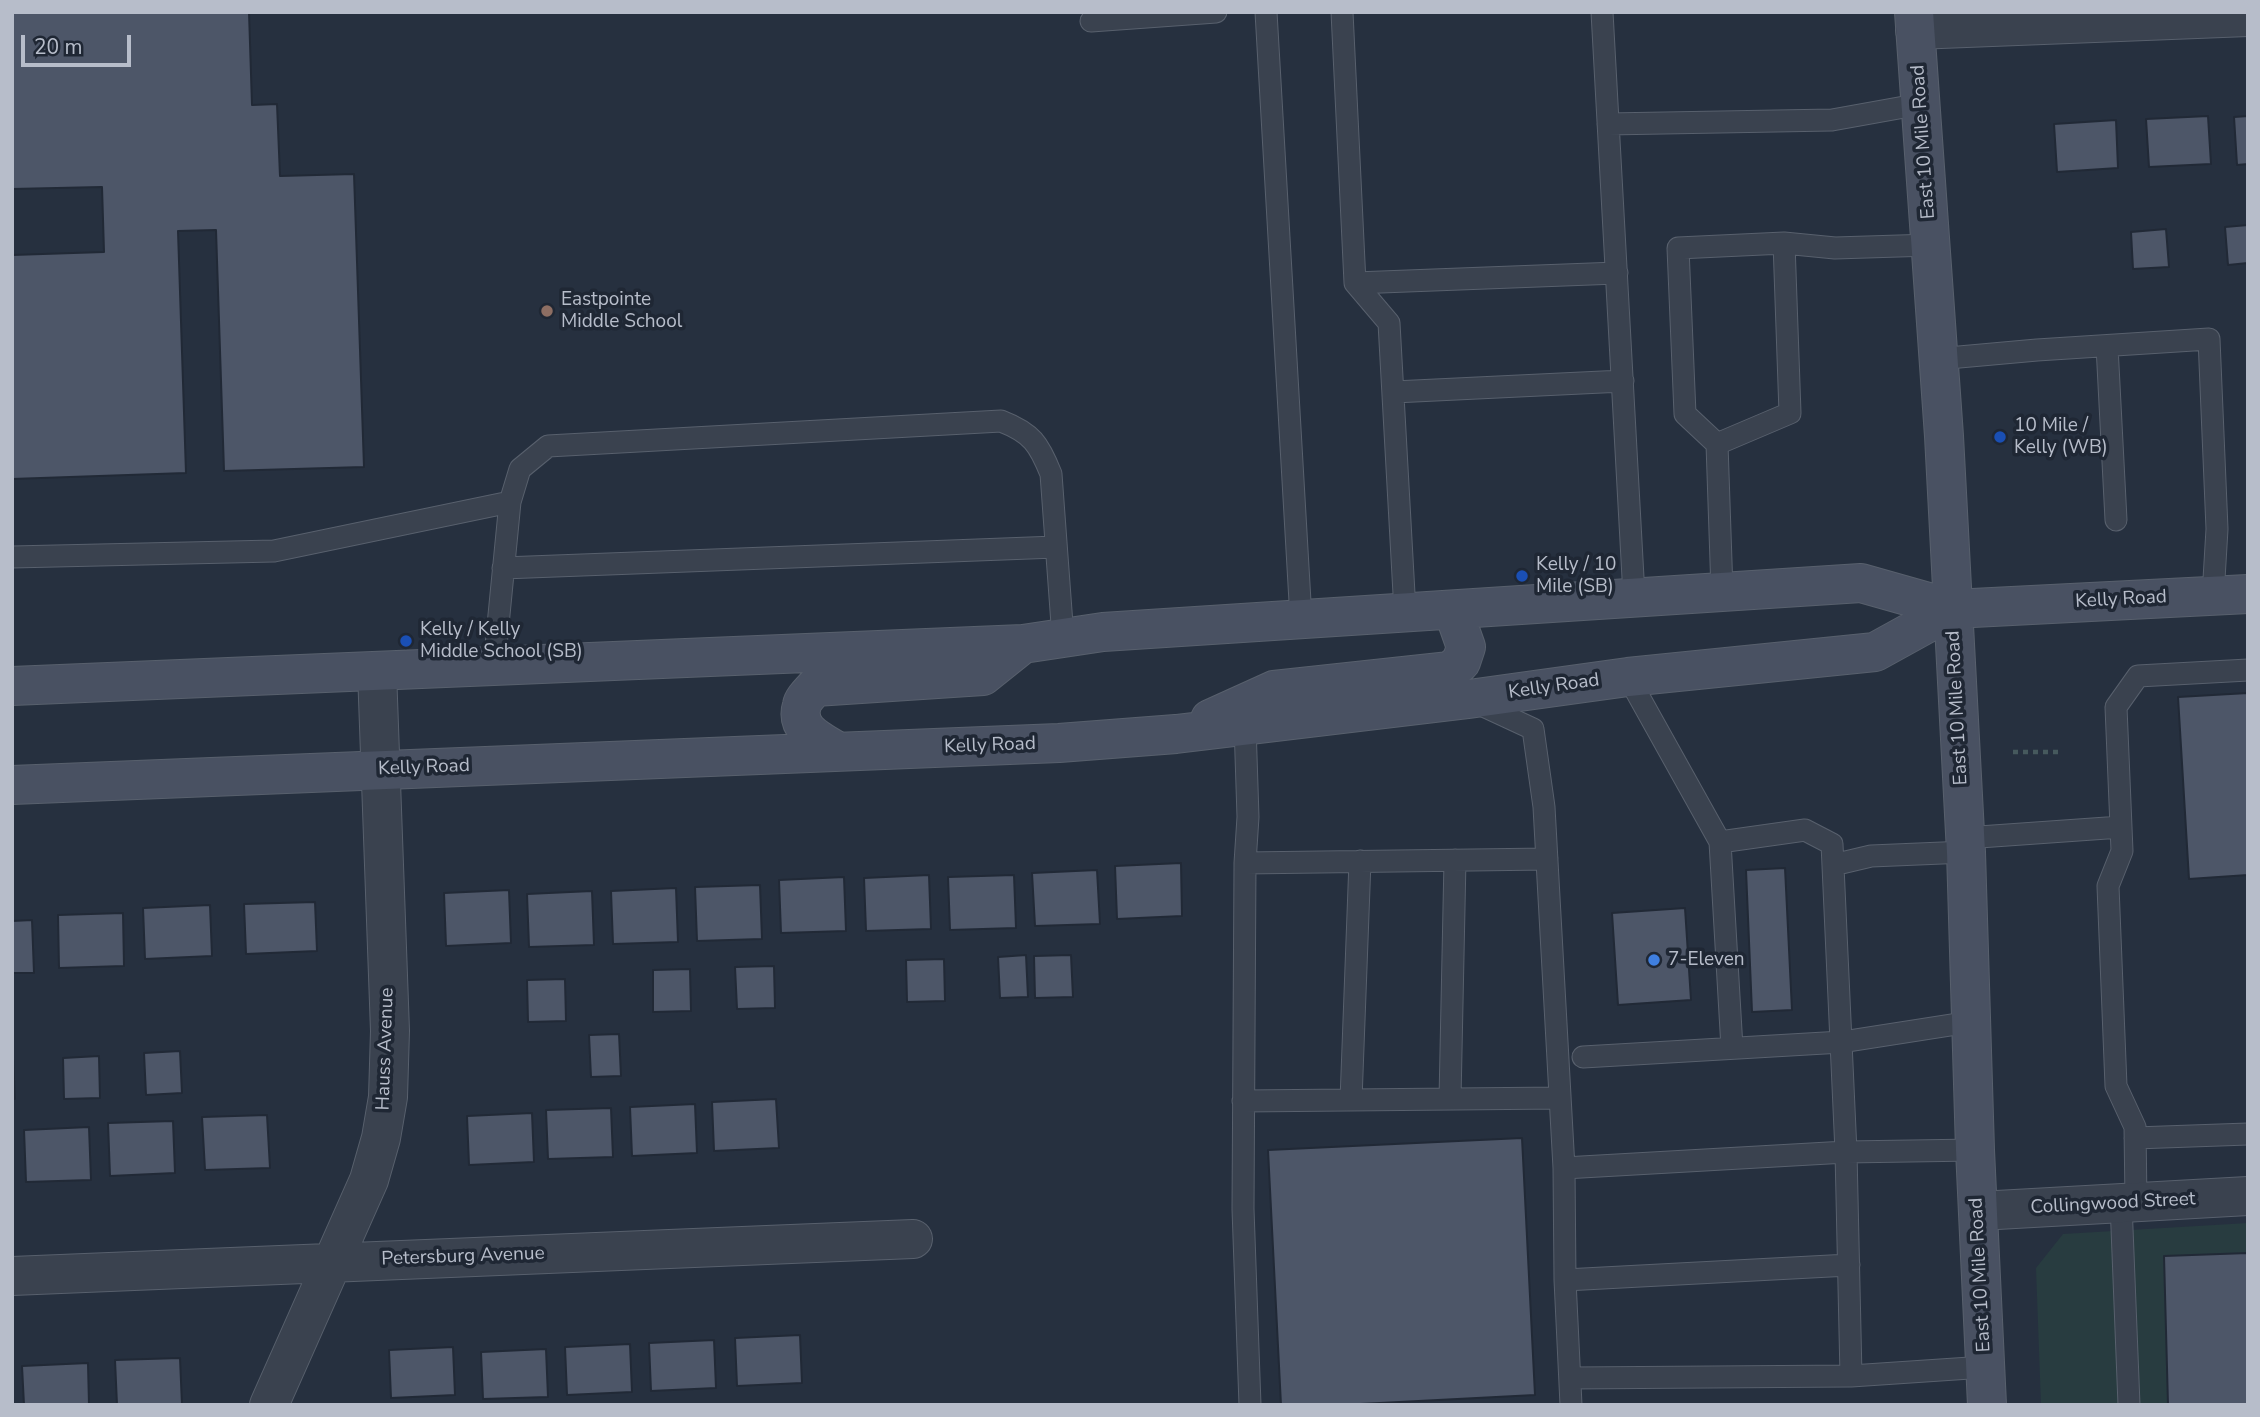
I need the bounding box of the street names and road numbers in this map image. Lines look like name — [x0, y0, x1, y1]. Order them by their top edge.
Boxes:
street label: East 10 Mile Road — [1907, 64, 1941, 220]
street label: Kelly Road — [2075, 586, 2167, 614]
street label: East 10 Mile Road — [1943, 630, 1973, 786]
street label: Kelly Road — [1507, 669, 1601, 705]
street label: Kelly Road — [944, 733, 1036, 759]
street label: Kelly Road — [378, 755, 470, 781]
street label: Hauss Avenue — [372, 987, 400, 1111]
street label: Collingwood Street — [2030, 1188, 2196, 1220]
street label: East 10 Mile Road — [1966, 1197, 1996, 1353]
street label: Petersburg Avenue — [381, 1243, 545, 1271]

